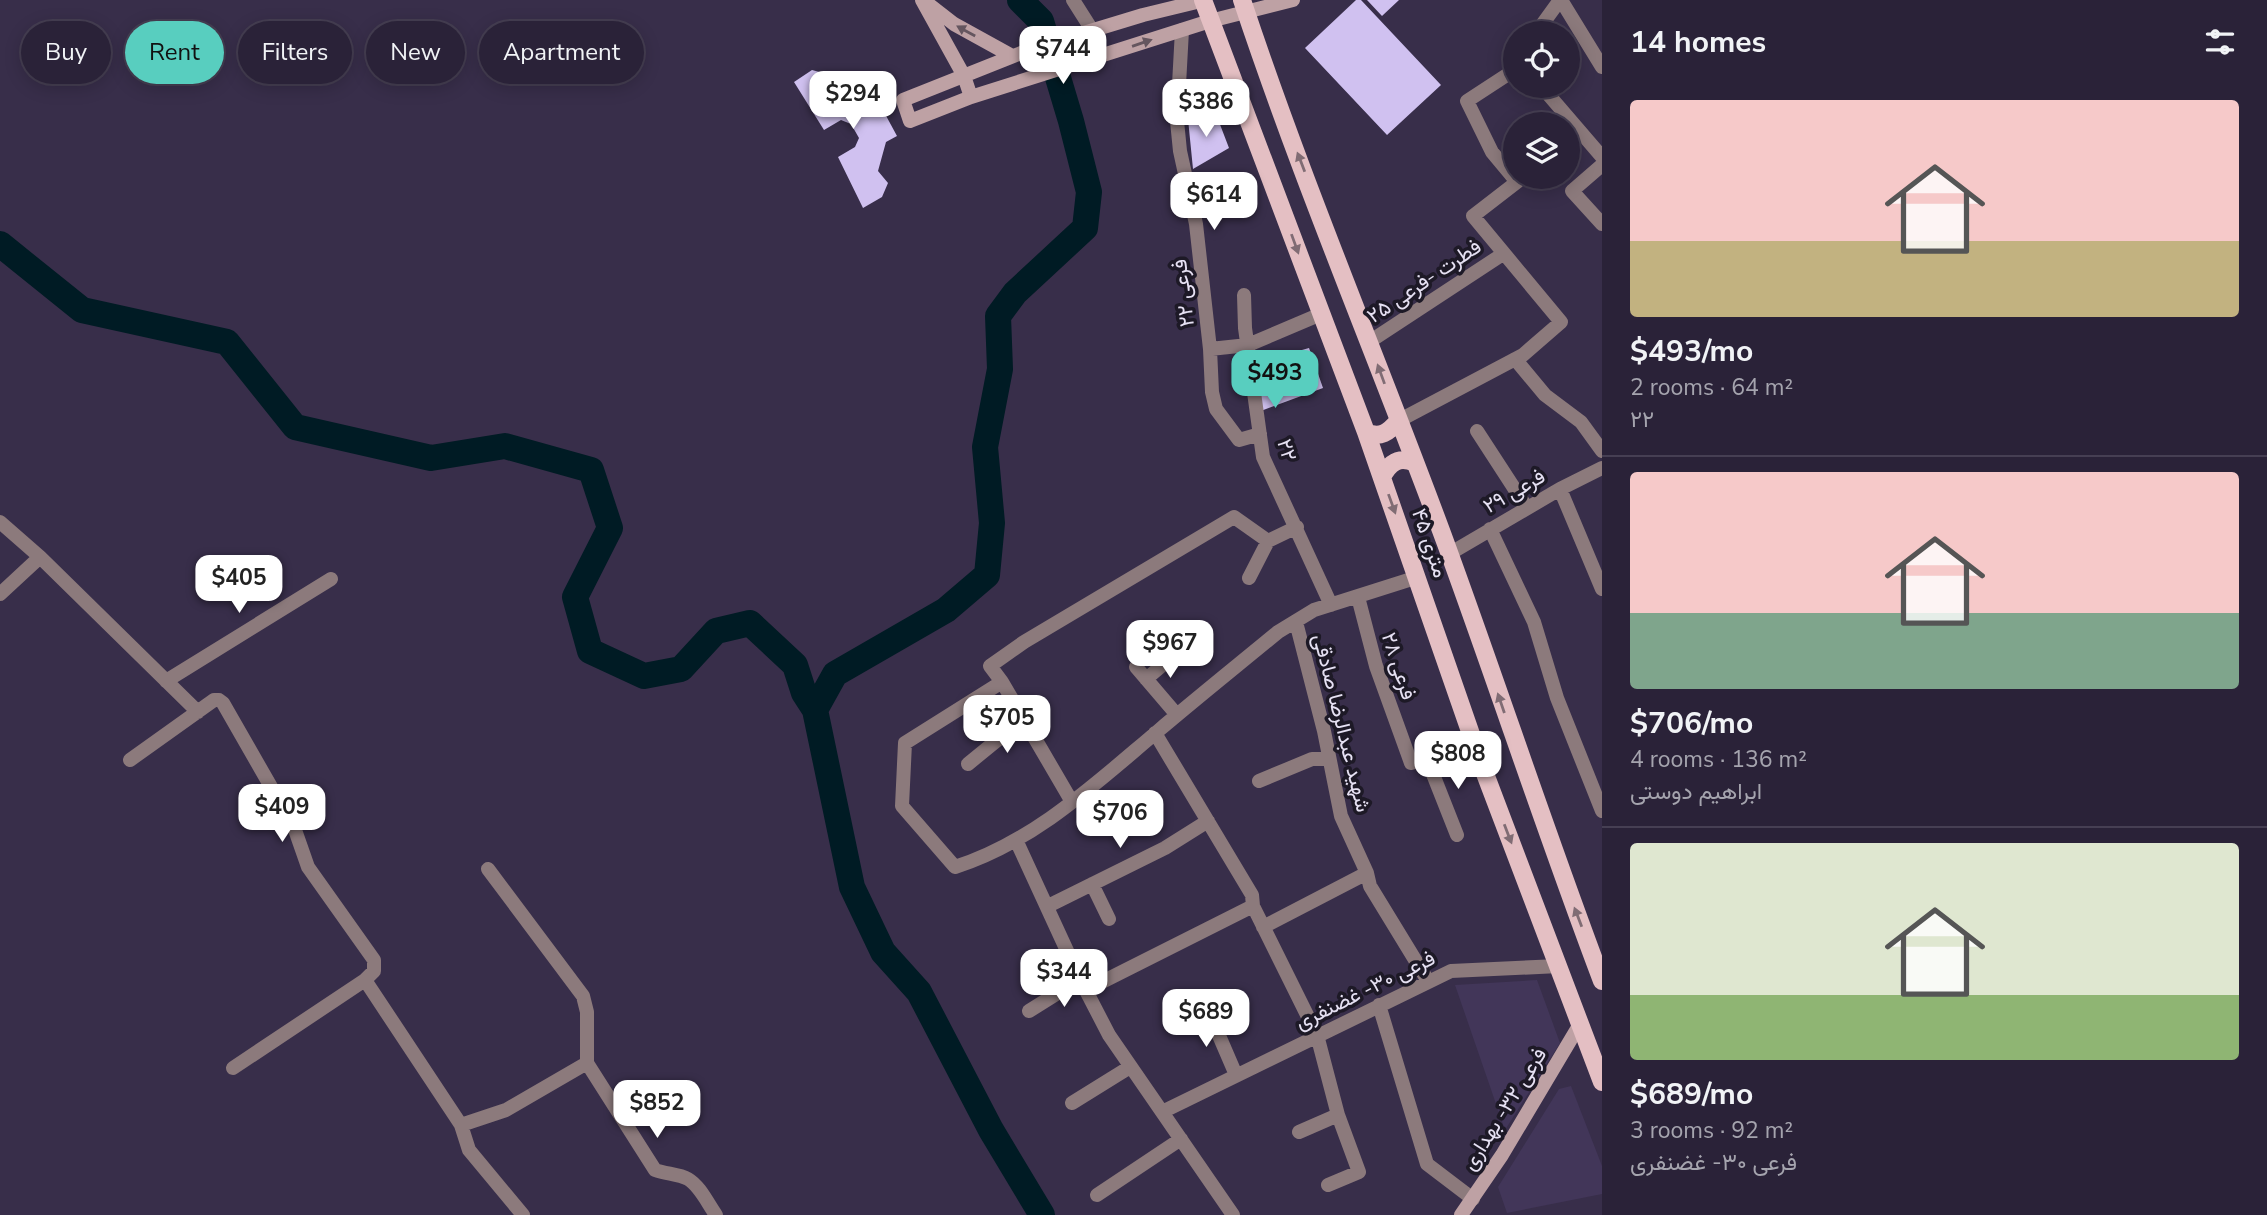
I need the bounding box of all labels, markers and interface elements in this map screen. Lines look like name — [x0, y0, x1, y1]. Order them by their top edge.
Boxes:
chip: Buy — [21, 21, 111, 84]
chip: Rent — [125, 21, 224, 84]
chip: Filters — [238, 21, 352, 84]
chip: New — [366, 21, 465, 84]
chip: Apartment — [479, 21, 644, 84]
map controls — [1503, 21, 1580, 189]
button: locate — [1503, 21, 1580, 98]
text: 14 homes — [1630, 22, 1766, 63]
icon: filters — [2201, 23, 2239, 61]
one-way arrow — [956, 25, 976, 37]
pin: $744 — [1022, 27, 1104, 86]
text: $744 — [1035, 33, 1091, 64]
one-way arrow — [1131, 38, 1152, 48]
pin: $294 — [812, 72, 894, 131]
text: $294 — [825, 78, 881, 109]
pin: $386 — [1165, 80, 1247, 139]
text: $386 — [1178, 86, 1234, 117]
button: layers — [1503, 112, 1580, 189]
icon: home — [1872, 146, 1998, 272]
one-way arrow — [1295, 151, 1306, 172]
pin: $614 — [1173, 173, 1255, 232]
text: $614 — [1186, 179, 1242, 210]
street label: فطرت -فرعی ۲۵ — [1361, 232, 1487, 330]
one-way arrow — [1290, 234, 1301, 255]
street label: فرعی ۲۲ — [1165, 258, 1201, 328]
text: $493/mo — [1630, 331, 1753, 372]
pin: $493 — [1234, 350, 1316, 410]
text: $493 — [1247, 357, 1303, 388]
one-way arrow — [1375, 364, 1386, 385]
text: 2 rooms · 64 m² — [1630, 372, 1793, 403]
text: ۲۲ — [1630, 404, 1654, 435]
street label: ۲۲ — [1270, 435, 1304, 465]
street label: فرعی ۲۹ — [1478, 462, 1550, 520]
one-way arrow — [1386, 493, 1397, 514]
street label: ۴۵ متری — [1405, 505, 1455, 581]
icon: home — [1872, 518, 1998, 644]
pin: $405 — [198, 556, 280, 615]
text: $405 — [211, 562, 267, 593]
pin: $967 — [1129, 620, 1211, 680]
text: $967 — [1142, 627, 1198, 658]
street label: فرعی ۲۸ — [1375, 629, 1423, 703]
street label: شهید عبدالرضا صادقی — [1306, 631, 1378, 815]
one-way arrow — [1496, 692, 1507, 713]
pin: $705 — [966, 696, 1048, 755]
text: $705 — [979, 702, 1035, 733]
text: $706/mo — [1630, 703, 1753, 744]
pin: $808 — [1417, 732, 1499, 791]
text: $808 — [1430, 738, 1486, 769]
text: 4 rooms · 136 m² — [1630, 744, 1807, 775]
text: ابراهیم دوستی — [1630, 776, 1762, 807]
pin: $409 — [241, 784, 323, 844]
pin: $706 — [1079, 790, 1161, 850]
text: $409 — [254, 791, 310, 822]
text: $706 — [1092, 797, 1148, 828]
one-way arrow — [1503, 823, 1514, 844]
icon: home — [1872, 889, 1998, 1015]
one-way arrow — [1572, 907, 1583, 928]
street label: فرعی ۳۰- غضنفری — [1290, 944, 1440, 1036]
pin: $344 — [1023, 950, 1105, 1009]
text: $344 — [1036, 956, 1092, 987]
pin: $689 — [1165, 990, 1247, 1049]
text: $689 — [1178, 996, 1234, 1027]
street label: فرعی ۳۲- بهداری — [1455, 1042, 1553, 1176]
text: $689/mo — [1630, 1074, 1753, 1115]
pin: $852 — [616, 1080, 698, 1140]
text: $852 — [629, 1087, 685, 1118]
text: 3 rooms · 92 m² — [1630, 1115, 1793, 1146]
text: فرعی ۳۰- غضنفری — [1630, 1147, 1797, 1178]

